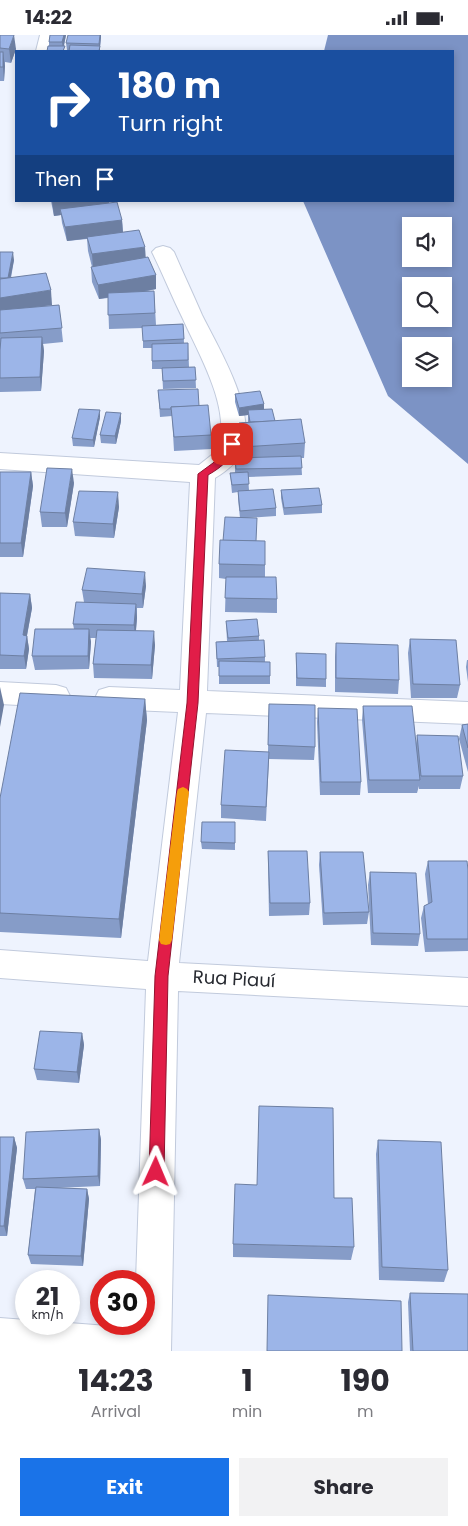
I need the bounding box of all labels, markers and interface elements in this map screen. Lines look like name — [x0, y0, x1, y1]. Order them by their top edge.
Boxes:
text: 14:22 — [25, 4, 72, 31]
text: 180 m — [118, 61, 221, 110]
icon: right — [35, 70, 100, 135]
text: Turn right — [118, 108, 223, 139]
icon: arrive — [91, 165, 119, 193]
text: Then — [35, 166, 81, 193]
map controls — [402, 217, 452, 387]
button: sound — [402, 217, 452, 267]
button: search — [402, 277, 452, 327]
button: layers — [402, 337, 452, 387]
pin — [211, 423, 253, 465]
icon: arrive — [218, 430, 246, 458]
street label: Rua Piauí — [192, 964, 276, 993]
position arrow — [129, 1145, 181, 1197]
speed limit sign: 30 — [90, 1270, 155, 1335]
text: 21 — [36, 1279, 59, 1314]
text: km/h — [32, 1306, 63, 1323]
text: 14:23 — [78, 1359, 154, 1402]
text: 1 — [241, 1359, 253, 1402]
text: 190 — [341, 1359, 390, 1402]
text: Arrival — [91, 1400, 141, 1423]
text: min — [232, 1400, 262, 1423]
text: m — [357, 1400, 373, 1423]
button: Exit — [20, 1458, 229, 1516]
button: Share — [239, 1458, 448, 1516]

